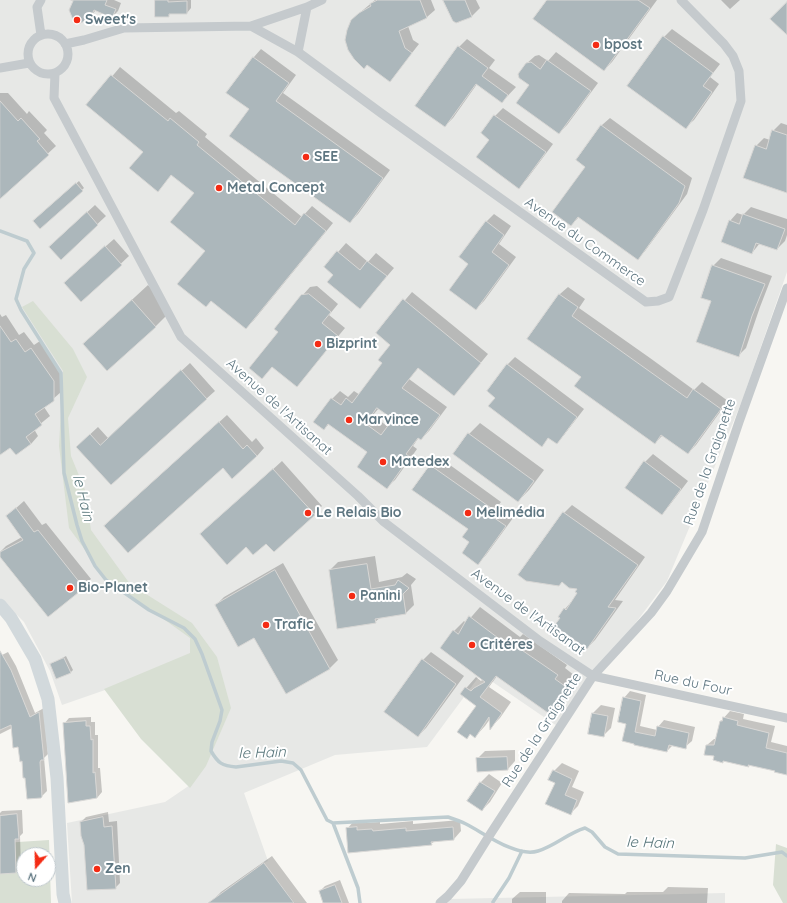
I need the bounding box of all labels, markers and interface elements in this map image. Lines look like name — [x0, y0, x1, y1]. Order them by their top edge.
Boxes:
place label: Sweet's — [85, 12, 136, 28]
marker: Sweet's — [72, 15, 82, 25]
place label: bpost — [604, 37, 643, 53]
marker: bpost — [591, 40, 601, 50]
place label: SEE — [314, 149, 338, 165]
marker: SEE — [301, 152, 311, 162]
place label: Metal Concept — [227, 180, 325, 196]
marker: Metal Concept — [214, 183, 224, 193]
street label: Avenue du Commerce — [521, 194, 649, 290]
place label: Bizprint — [326, 336, 377, 352]
marker: Bizprint — [313, 339, 323, 349]
street label: Avenue de l'Artisanat — [223, 355, 335, 459]
street label: Rue de la Graignette — [680, 396, 740, 528]
place label: Marvince — [357, 412, 419, 428]
marker: Marvince — [344, 415, 354, 425]
place label: Matedex — [391, 454, 449, 470]
marker: Matedex — [378, 457, 388, 467]
water label: le Hain — [69, 473, 97, 523]
place label: Le Relais Bio — [316, 505, 402, 521]
place label: Melimédia — [476, 505, 545, 521]
marker: Le Relais Bio — [303, 508, 313, 518]
marker: Melimédia — [463, 508, 473, 518]
street label: Avenue de l'Artisanat — [468, 565, 588, 659]
place label: Bio-Planet — [78, 580, 148, 596]
marker: Bio-Planet — [65, 583, 75, 593]
place label: Panini — [360, 588, 400, 604]
marker: Panini — [347, 591, 357, 601]
place label: Trafic — [274, 617, 313, 633]
marker: Trafic — [261, 620, 271, 630]
place label: Critéres — [480, 637, 533, 653]
marker: Critéres — [467, 640, 477, 650]
street label: Rue du Four — [653, 667, 733, 699]
street label: Rue de la Graignette — [499, 670, 585, 790]
water label: le Hain — [238, 743, 286, 763]
water label: le Hain — [626, 833, 674, 853]
north arrow — [16, 847, 56, 887]
place label: Zen — [105, 861, 131, 877]
marker: Zen — [92, 864, 102, 874]
text: N — [26, 869, 38, 885]

